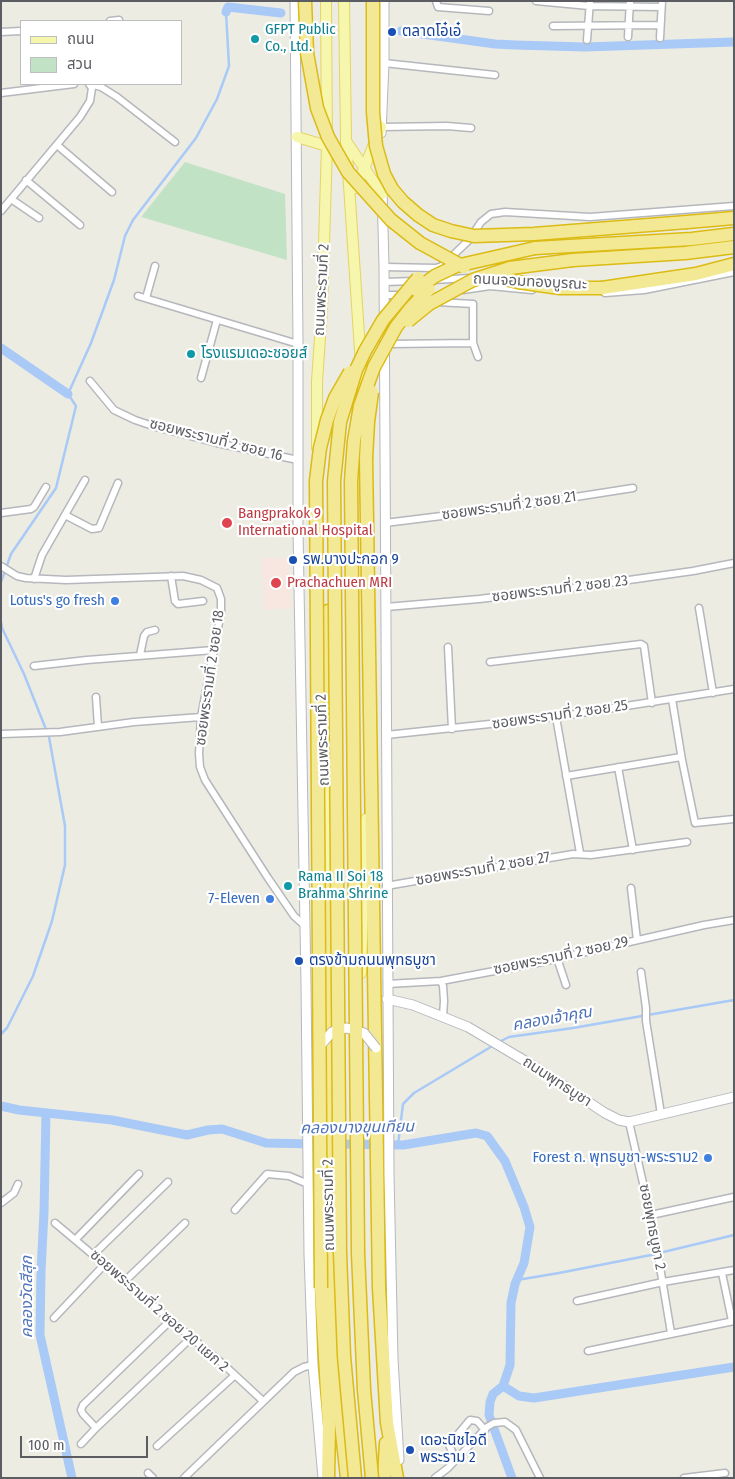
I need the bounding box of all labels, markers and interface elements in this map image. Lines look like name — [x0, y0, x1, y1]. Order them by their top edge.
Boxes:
legend — [20, 20, 182, 85]
place label: GFPT Public Co., Ltd. — [265, 21, 336, 56]
place label: ตลาดโอ๋เอ๋ — [402, 23, 461, 41]
marker: ตลาดโอ๋เอ๋ — [386, 26, 398, 38]
text: ถนน — [67, 30, 94, 48]
marker: GFPT Public Co., Ltd. — [249, 33, 261, 45]
text: สวน — [67, 55, 92, 73]
street label: ถนนพระรามที่ 2 — [311, 244, 333, 336]
street label: ถนนจอมทองบูรณะ — [473, 270, 587, 294]
place label: โรงแรมเดอะชอยส์ — [201, 345, 307, 363]
marker: โรงแรมเดอะชอยส์ — [185, 348, 197, 360]
street label: ซอยพระรามที่ 2 ซอย 16 — [147, 415, 285, 465]
street label: ซอยพระรามที่ 2 ซอย 21 — [441, 488, 577, 524]
place label: Bangprakok 9 International Hospital — [238, 505, 373, 540]
marker: Bangprakok 9 International Hospital — [220, 516, 234, 530]
place label: รพ.บางปะกอก 9 — [303, 551, 399, 569]
marker: รพ.บางปะกอก 9 — [287, 554, 299, 566]
street label: ซอยพระรามที่ 2 ซอย 23 — [491, 572, 629, 606]
place label: Prachachuen MRI — [287, 574, 392, 592]
marker: Prachachuen MRI — [269, 576, 283, 590]
place label: Lotus's go fresh — [10, 592, 105, 610]
marker: Lotus's go fresh — [109, 595, 121, 607]
street label: ซอยพระรามที่ 2 ซอย 18 — [192, 609, 228, 747]
street label: ถนนพระรามที่ 2 — [312, 694, 334, 786]
street label: ซอยพระรามที่ 2 ซอย 25 — [491, 697, 629, 733]
street label: ซอยพระรามที่ 2 ซอย 27 — [414, 848, 552, 890]
place label: Rama II Soi 18 Brahma Shrine — [298, 868, 388, 903]
marker: Rama II Soi 18 Brahma Shrine — [282, 880, 294, 892]
place label: 7-Eleven — [208, 890, 260, 908]
marker: 7-Eleven — [264, 893, 276, 905]
street label: ซอยพระรามที่ 2 ซอย 29 — [492, 933, 630, 979]
place label: ตรงข้ามถนนพุทธบูชา — [309, 952, 436, 970]
marker: ตรงข้ามถนนพุทธบูชา — [293, 955, 305, 967]
water label: คลองเจ้าคุณ — [511, 1003, 593, 1035]
street label: ถนนพุทธบูชา — [519, 1053, 595, 1111]
water label: คลองบางขุนเทียน — [300, 1117, 414, 1139]
place label: Forest ถ. พุทธบูชา-พระราม2 — [533, 1149, 698, 1167]
marker: Forest ถ. พุทธบูชา-พระราม2 — [702, 1152, 714, 1164]
street label: ถนนพระรามที่ 2 — [319, 1159, 339, 1251]
street label: ซอยพุทธบูชา 2 — [635, 1183, 669, 1271]
street label: ซอยพระรามที่ 2 ซอย 20 แยก 2 — [86, 1246, 232, 1376]
water label: คลองวัดสีสุก — [18, 1256, 38, 1338]
scale bar — [22, 1426, 150, 1458]
place label: เดอะนิชไอดี พระราม 2 — [420, 1432, 487, 1467]
text: 100 m — [28, 1436, 65, 1454]
marker: เดอะนิชไอดี พระราม 2 — [404, 1444, 416, 1456]

